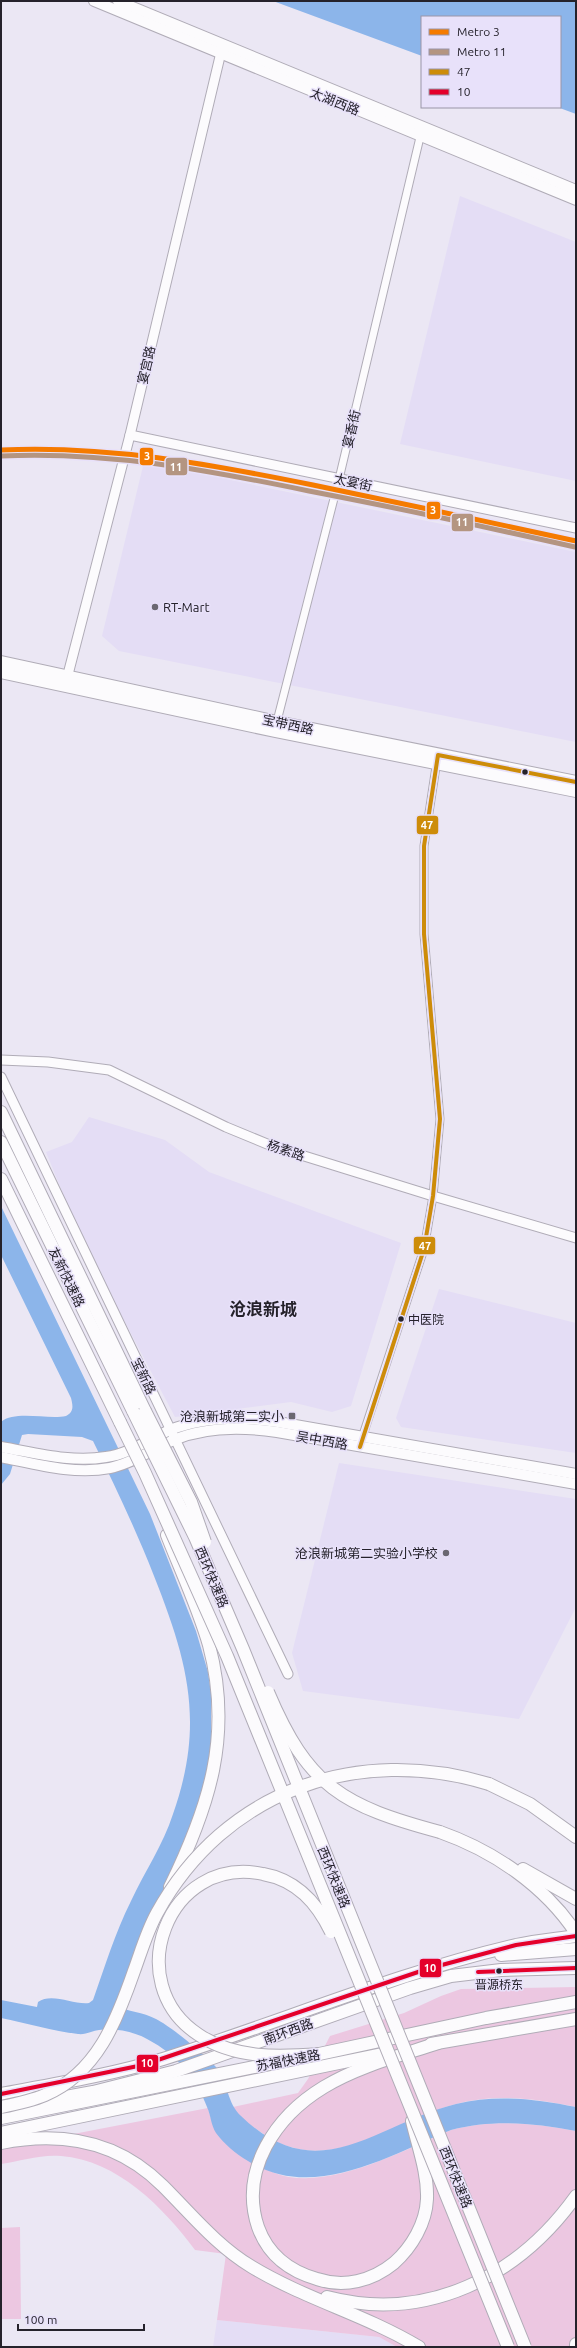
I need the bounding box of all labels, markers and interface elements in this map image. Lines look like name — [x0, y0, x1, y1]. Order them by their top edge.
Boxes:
legend — [421, 16, 561, 108]
text: Metro 3 — [457, 25, 500, 38]
text: Metro 11 — [457, 45, 507, 58]
text: 47 — [457, 65, 471, 78]
street label: 太湖西路 — [308, 85, 362, 117]
text: 10 — [457, 85, 471, 98]
street label: 宴宫路 — [135, 344, 157, 386]
street label: 宴香街 — [340, 408, 362, 450]
line badge: 3 — [139, 447, 154, 466]
text: 3 — [144, 450, 150, 462]
line badge: 11 — [165, 457, 188, 476]
text: 11 — [170, 461, 182, 473]
street label: 太宴街 — [332, 471, 374, 493]
line badge: 3 — [426, 501, 441, 520]
text: 3 — [430, 504, 436, 516]
line badge: 11 — [451, 513, 474, 532]
text: 11 — [456, 516, 468, 528]
place label: RT-Mart — [163, 600, 210, 614]
marker: RT-Mart — [150, 602, 160, 612]
street label: 宝带西路 — [261, 712, 315, 736]
unlabelled marker — [520, 767, 530, 777]
line badge: 47 — [416, 815, 439, 835]
text: 47 — [421, 819, 433, 831]
street label: 杨素路 — [265, 1137, 307, 1163]
line badge: 47 — [413, 1236, 436, 1255]
text: 47 — [419, 1240, 431, 1252]
street label: 友新快速路 — [46, 1245, 88, 1309]
district label: 沧浪新城 — [229, 1299, 297, 1318]
place label: 中医院 — [408, 1313, 444, 1326]
marker: 中医院 — [396, 1314, 406, 1324]
street label: 宝新路 — [129, 1355, 159, 1397]
place label: 沧浪新城第二实小 — [180, 1409, 284, 1423]
marker: 沧浪新城第二实小 — [287, 1411, 297, 1421]
street label: 吴中西路 — [295, 1429, 349, 1451]
street label: 西环快速路 — [193, 1544, 231, 1610]
place label: 沧浪新城第二实验小学校 — [295, 1546, 438, 1560]
marker: 沧浪新城第二实验小学校 — [441, 1548, 451, 1558]
street label: 西环快速路 — [315, 1844, 353, 1910]
line badge: 10 — [419, 1958, 442, 1978]
text: 10 — [424, 1962, 436, 1974]
marker: 晋源桥东 — [494, 1966, 504, 1976]
place label: 晋源桥东 — [475, 1978, 523, 1991]
street label: 南环西路 — [261, 2016, 315, 2046]
street label: 苏福快速路 — [255, 2047, 321, 2073]
line badge: 10 — [136, 2054, 159, 2073]
text: 10 — [141, 2057, 153, 2069]
street label: 西环快速路 — [437, 2144, 475, 2210]
scale bar — [18, 2306, 144, 2332]
text: 100 m — [24, 2313, 57, 2326]

